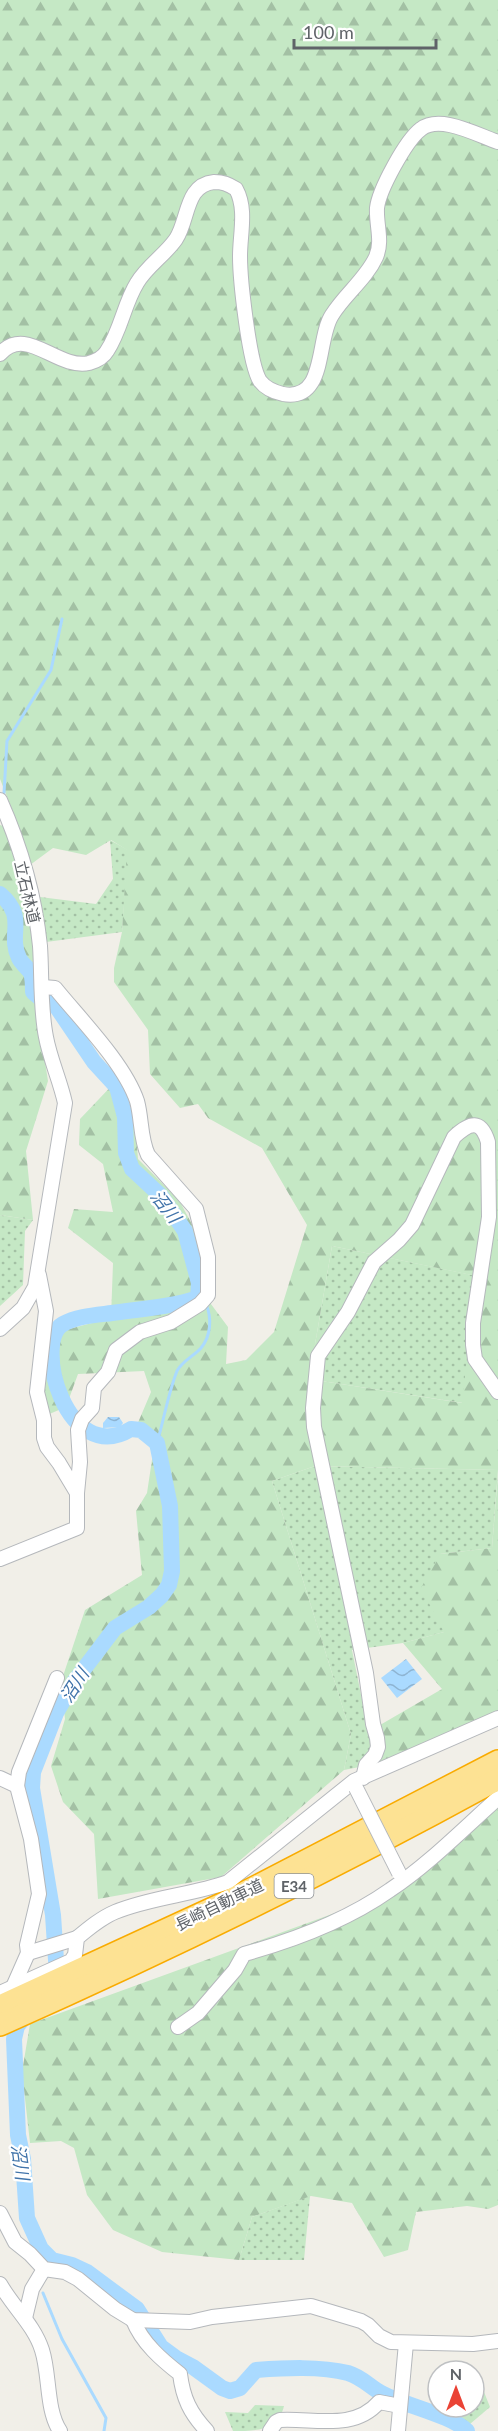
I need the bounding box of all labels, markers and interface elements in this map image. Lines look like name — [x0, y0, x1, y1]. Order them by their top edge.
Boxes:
scale bar — [294, 12, 436, 50]
text: 100 m — [303, 21, 354, 43]
street label: 立石林道 — [12, 859, 44, 925]
water label: 沼川 — [146, 1185, 187, 1229]
water label: 沼川 — [55, 1662, 94, 1706]
street label: 長崎自動車道 — [172, 1874, 266, 1934]
road number: E34 — [274, 1874, 314, 1898]
water label: 沼川 — [8, 2143, 35, 2183]
north arrow — [426, 2359, 486, 2419]
text: N — [450, 2364, 462, 2383]

